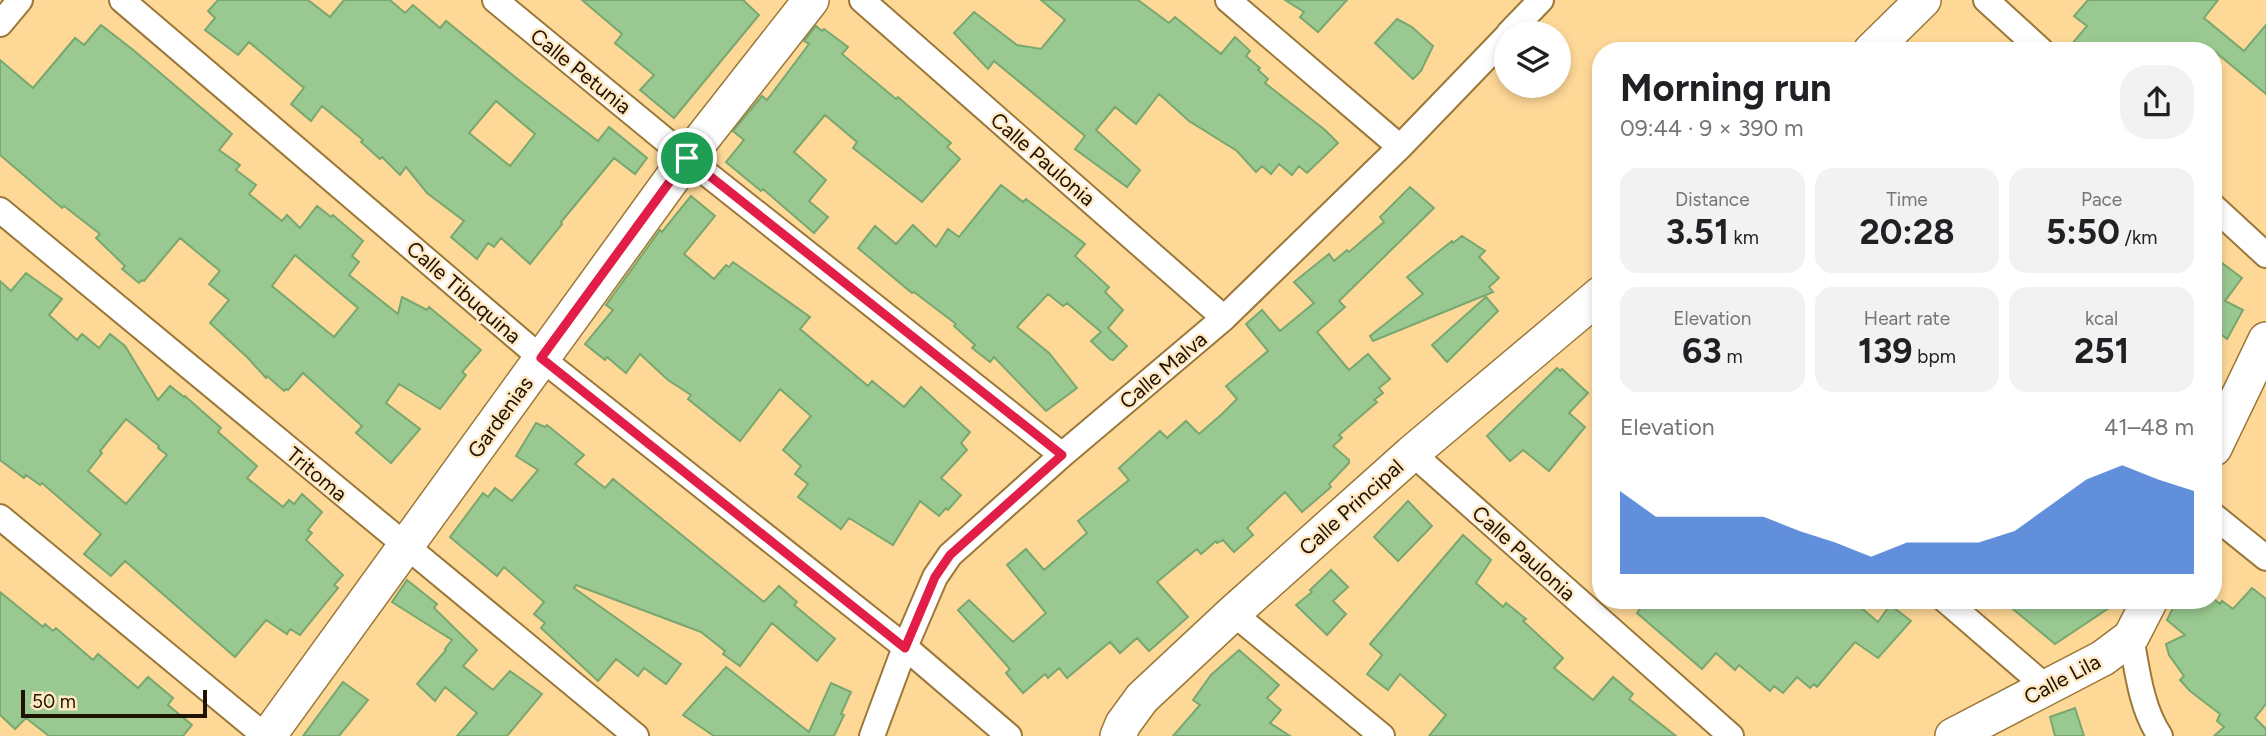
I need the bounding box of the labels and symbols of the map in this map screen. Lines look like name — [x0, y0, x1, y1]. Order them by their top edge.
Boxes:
street label: Calle Petunia — [526, 23, 636, 119]
street label: Calle Paulonia — [986, 107, 1100, 211]
pin — [657, 128, 717, 188]
street label: Calle Tibuquina — [402, 236, 526, 348]
street label: Calle Malva — [1114, 326, 1212, 414]
street label: Gardenias — [462, 371, 538, 463]
street label: Tritoma — [282, 442, 352, 506]
street label: Calle Principal — [1294, 454, 1408, 560]
street label: Calle Paulonia — [1467, 500, 1581, 606]
street label: Calle Lila — [2020, 649, 2104, 709]
scale bar — [21, 687, 206, 719]

